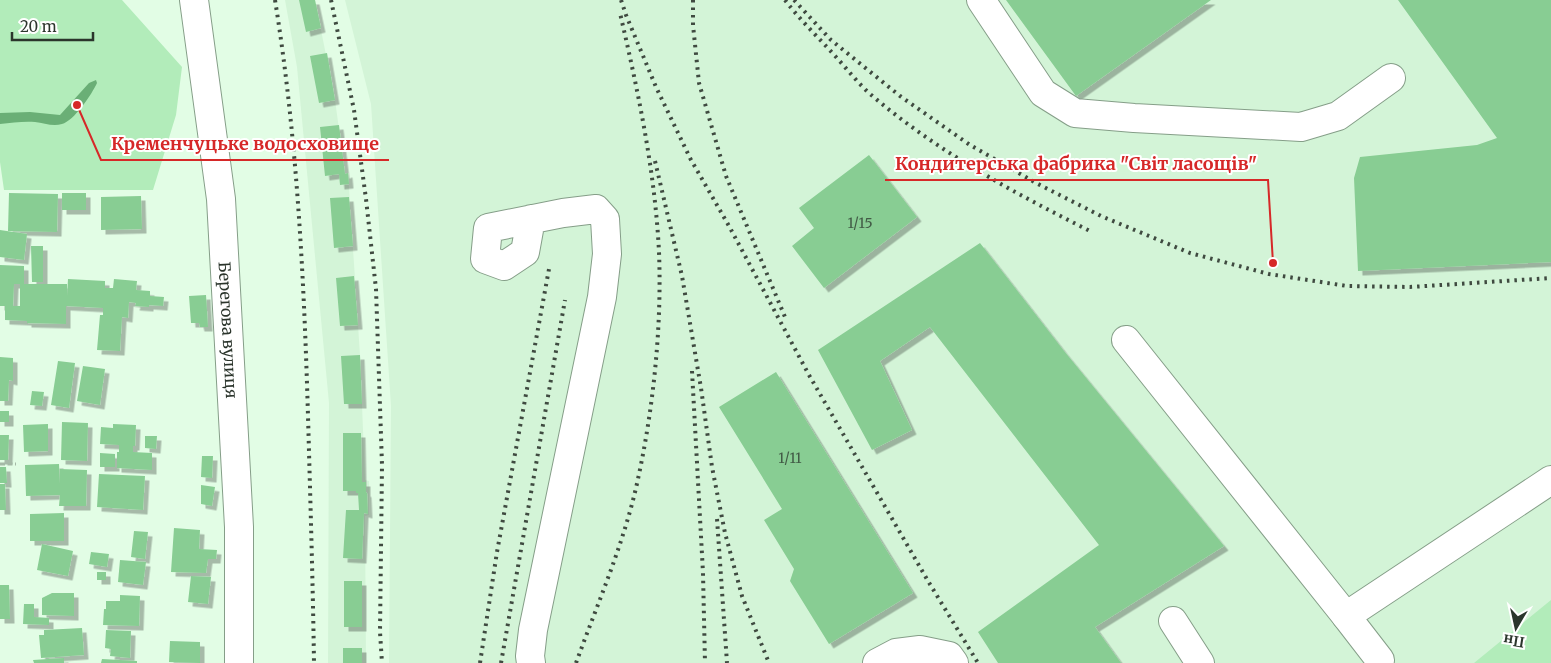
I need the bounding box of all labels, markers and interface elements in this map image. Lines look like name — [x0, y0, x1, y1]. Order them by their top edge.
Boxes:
scale bar — [12, 10, 94, 42]
text: 20 m — [20, 17, 57, 36]
callout: Кременчуцьке водосховище — [101, 127, 389, 160]
text: Кременчуцьке водосховище — [111, 132, 379, 155]
callout: Кондитерська фабрика "Світ ласощів" — [885, 147, 1268, 180]
text: Кондитерська фабрика "Світ ласощів" — [895, 152, 1257, 175]
house number: 1/15 — [847, 214, 873, 232]
street label: Берегова вулиця — [214, 261, 242, 399]
house number: 1/11 — [778, 449, 802, 467]
north arrow — [1491, 603, 1541, 653]
text: Пн — [1502, 630, 1526, 651]

